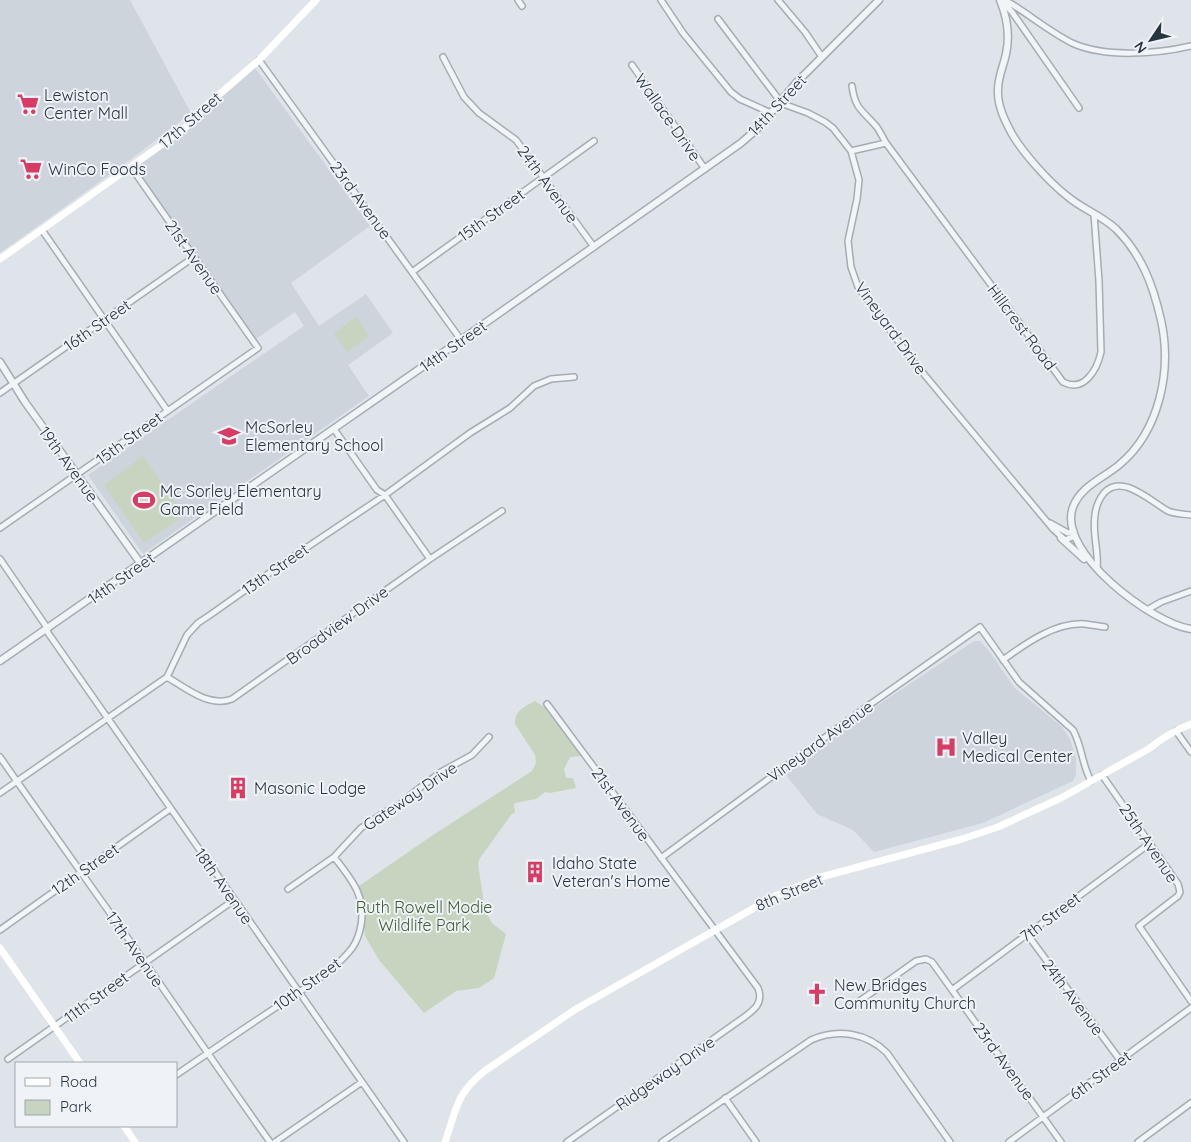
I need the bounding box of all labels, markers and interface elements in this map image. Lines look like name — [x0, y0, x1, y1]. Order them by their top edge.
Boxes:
north arrow — [1126, 15, 1176, 65]
text: N — [1130, 38, 1151, 57]
street label: Wallace Drive — [630, 69, 706, 165]
street label: 14th Street — [744, 70, 810, 140]
place label: Lewiston Center Mall — [44, 85, 128, 123]
street label: 17th Street — [154, 87, 226, 153]
supermarket icon: Lewiston Center Mall — [15, 91, 41, 117]
street label: 24th Avenue — [513, 141, 583, 227]
supermarket icon: WinCo Foods — [18, 156, 44, 182]
street label: 23rd Avenue — [326, 157, 396, 243]
place label: WinCo Foods — [48, 159, 146, 179]
street label: 15th Street — [454, 184, 528, 246]
street label: 21st Avenue — [161, 216, 227, 298]
street label: Vineyard Drive — [851, 278, 931, 378]
street label: Hillcrest Road — [983, 280, 1061, 374]
street label: 16th Street — [60, 295, 134, 355]
street label: 14th Street — [416, 316, 490, 376]
street label: 15th Street — [92, 407, 166, 469]
place label: McSorley Elementary School — [245, 417, 384, 455]
street label: 19th Avenue — [35, 422, 103, 506]
school or university icon: McSorley Elementary School — [216, 423, 242, 449]
place label: Mc Sorley Elementary Game Field — [160, 481, 322, 519]
sports icon: Mc Sorley Elementary Game Field — [131, 487, 157, 513]
street label: 13th Street — [238, 539, 312, 599]
street label: 14th Street — [84, 548, 158, 608]
street label: Broadview Drive — [282, 581, 392, 669]
street label: Vineyard Avenue — [763, 696, 877, 786]
place label: Valley Medical Center — [962, 728, 1073, 766]
hospital icon: Valley Medical Center — [933, 734, 959, 760]
street label: Gateway Drive — [359, 757, 461, 835]
street label: 21st Avenue — [587, 763, 655, 845]
building icon: Masonic Lodge — [225, 775, 251, 801]
place label: Masonic Lodge — [254, 778, 366, 798]
street label: 25th Avenue — [1115, 800, 1183, 886]
street label: 12th Street — [48, 839, 122, 899]
street label: 18th Avenue — [191, 844, 257, 928]
place label: Idaho State Veteran's Home — [552, 853, 670, 891]
building icon: Idaho State Veteran's Home — [522, 859, 548, 885]
street label: 8th Street — [752, 869, 826, 915]
street label: 7th Street — [1016, 888, 1084, 946]
park label: Ruth Rowell Modie Wildlife Park — [356, 897, 492, 935]
street label: 17th Avenue — [102, 907, 168, 991]
street label: 10th Street — [270, 953, 344, 1015]
street label: 24th Avenue — [1038, 955, 1108, 1039]
street label: 11th Street — [60, 967, 132, 1027]
place label: New Bridges Community Church — [834, 975, 976, 1013]
church icon: New Bridges Community Church — [804, 981, 830, 1007]
street label: 23rd Avenue — [969, 1018, 1039, 1104]
street label: Ridgeway Drive — [612, 1031, 718, 1115]
street label: 6th Street — [1065, 1046, 1135, 1104]
legend — [15, 1062, 178, 1127]
text: Road — [60, 1072, 97, 1091]
text: Park — [60, 1097, 92, 1116]

